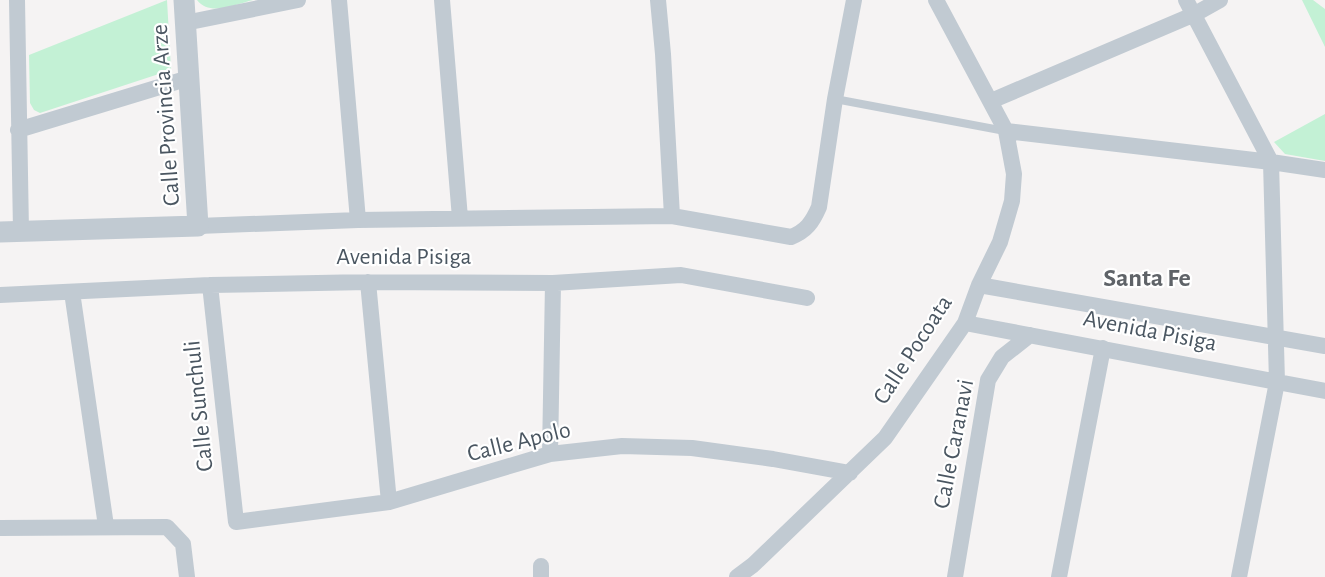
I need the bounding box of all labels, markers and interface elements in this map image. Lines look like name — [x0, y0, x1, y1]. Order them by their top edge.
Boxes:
street label: Calle Provincia Arze — [148, 23, 184, 207]
street label: Avenida Pisiga — [336, 245, 472, 269]
district label: Santa Fe — [1103, 265, 1191, 291]
street label: Calle Pocoata — [869, 291, 957, 409]
street label: Avenida Pisiga — [1081, 306, 1219, 356]
street label: Calle Sunchuli — [180, 339, 218, 473]
street label: Calle Caranavi — [930, 377, 978, 511]
street label: Calle Apolo — [465, 418, 573, 466]

